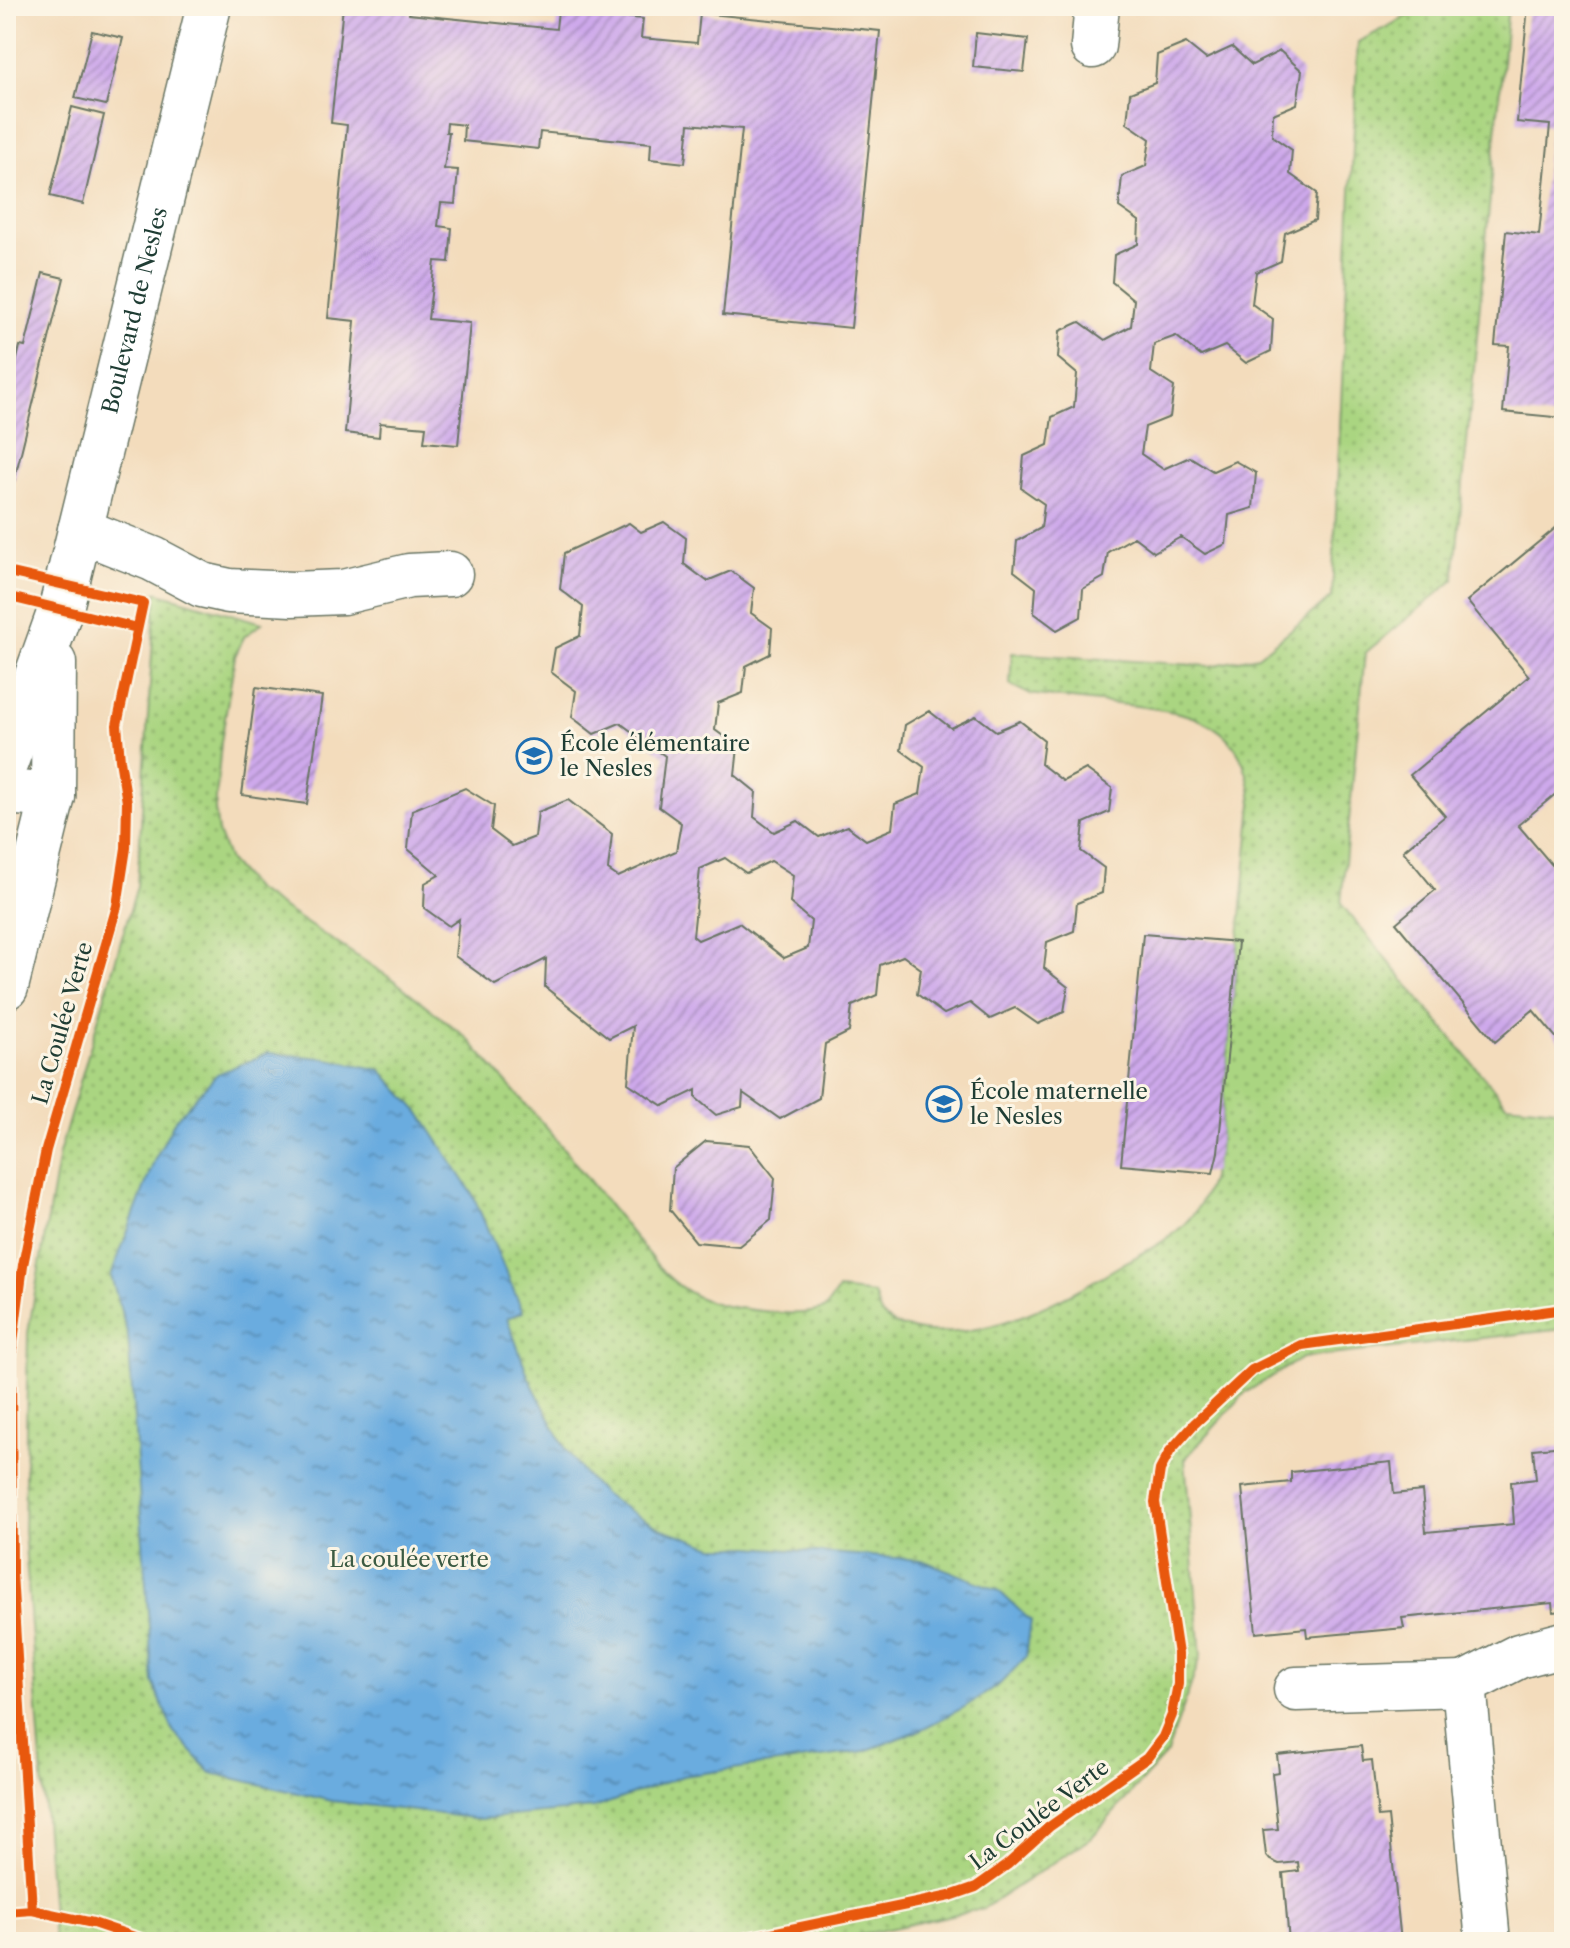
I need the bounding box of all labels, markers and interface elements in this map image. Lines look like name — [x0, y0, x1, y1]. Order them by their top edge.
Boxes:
street label: Boulevard de Nesles — [96, 204, 173, 417]
place label: École élémentaire le Nesles — [560, 729, 750, 782]
school or university icon: École élémentaire le Nesles — [515, 737, 553, 775]
street label: La Coulée Verte — [26, 939, 99, 1107]
place label: École maternelle le Nesles — [970, 1077, 1148, 1130]
school or university icon: École maternelle le Nesles — [925, 1085, 963, 1123]
park label: La coulée verte — [329, 1546, 489, 1573]
street label: La Coulée Verte — [964, 1753, 1114, 1876]

